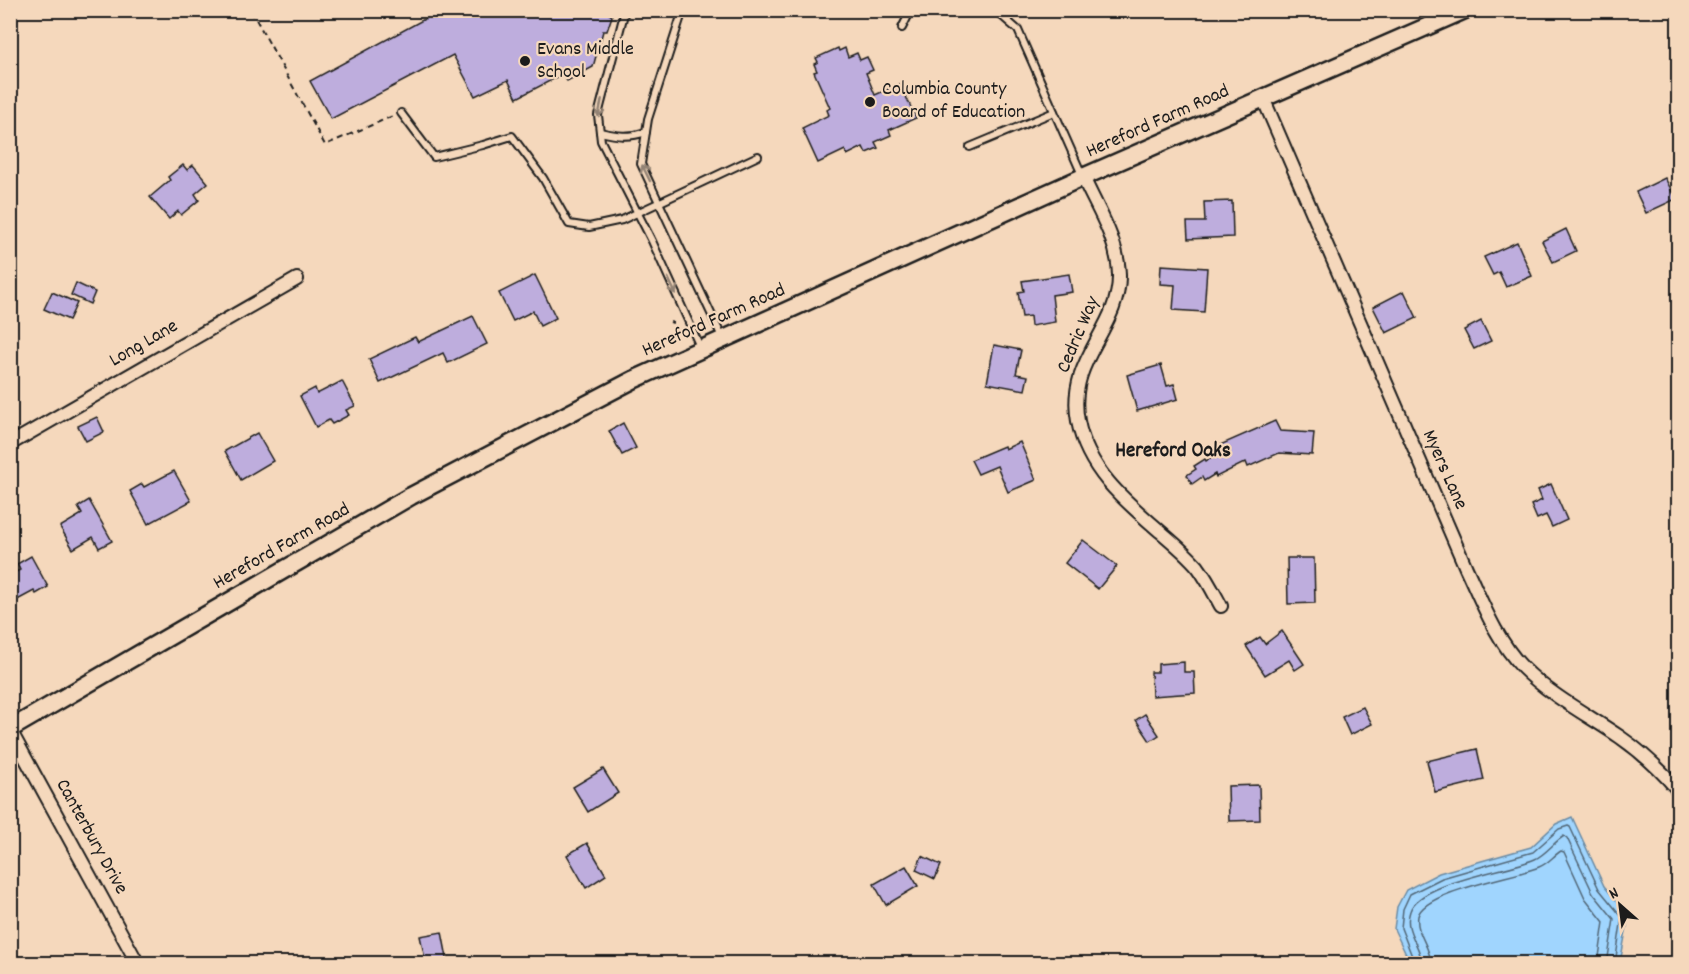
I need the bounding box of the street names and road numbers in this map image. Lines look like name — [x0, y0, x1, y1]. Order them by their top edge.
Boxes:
street label: Hereford Farm Road — [1082, 78, 1234, 166]
street label: Hereford Farm Road — [638, 277, 790, 365]
street label: Cedric Way — [1050, 292, 1108, 378]
street label: Long Lane — [104, 313, 184, 375]
street label: Myers Lane — [1414, 426, 1474, 515]
street label: Hereford Farm Road — [208, 496, 356, 598]
street label: Canterbury Drive — [48, 774, 134, 900]

